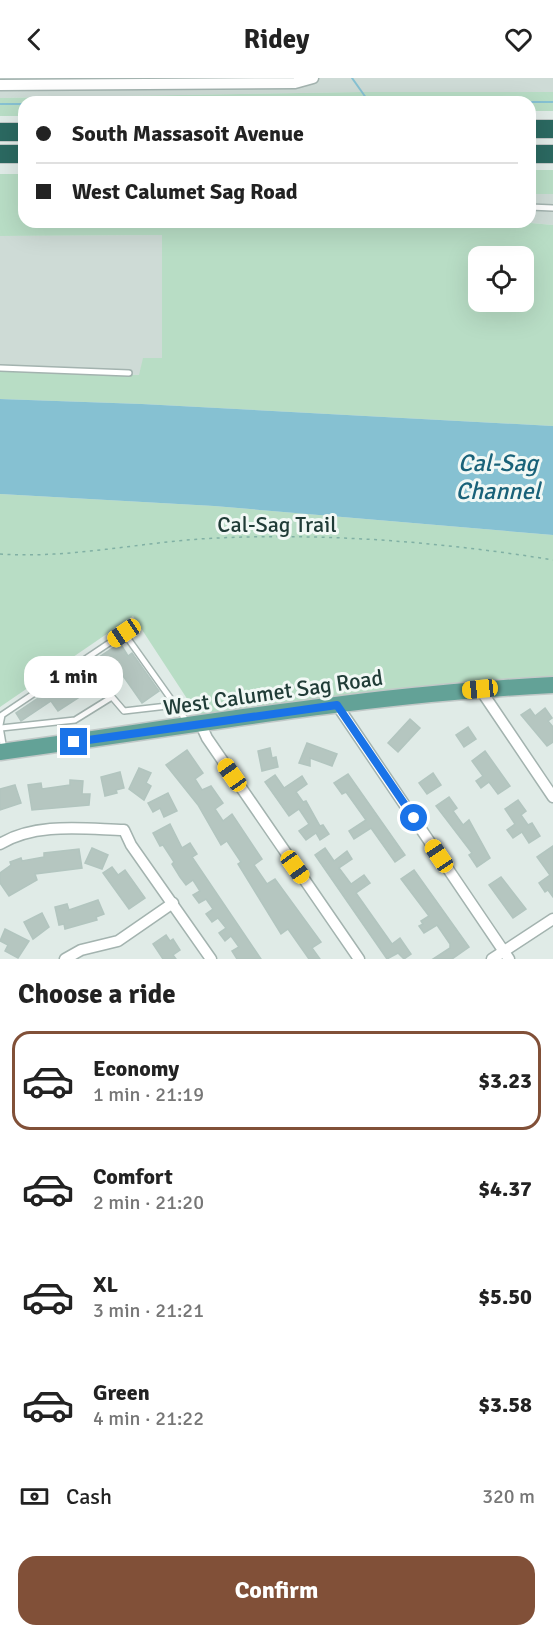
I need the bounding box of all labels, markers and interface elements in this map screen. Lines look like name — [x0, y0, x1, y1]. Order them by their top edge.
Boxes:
icon: back — [18, 23, 51, 56]
text: Ridey — [244, 23, 309, 56]
icon: heart — [502, 23, 535, 56]
text: South Massasoit Avenue — [72, 120, 304, 147]
text: West Calumet Sag Road — [72, 178, 298, 205]
map controls — [468, 246, 534, 312]
button: locate — [468, 246, 534, 312]
water label: Cal-Sag Channel — [456, 448, 542, 506]
street label: Cal-Sag Trail — [217, 511, 337, 538]
car — [104, 615, 144, 651]
callout: 1 min — [25, 655, 124, 697]
text: 1 min — [49, 664, 98, 689]
street label: West Calumet Sag Road — [162, 664, 385, 721]
car — [461, 678, 499, 700]
route end — [60, 728, 87, 755]
car — [214, 755, 250, 795]
route start — [400, 804, 427, 831]
car — [421, 836, 457, 876]
car — [277, 847, 313, 887]
text: Choose a ride — [18, 978, 176, 1011]
icon: car — [21, 1054, 75, 1108]
text: Economy — [93, 1055, 179, 1082]
text: $3.23 — [478, 1067, 532, 1094]
text: 1 min · 21:19 — [93, 1082, 204, 1107]
icon: car — [21, 1162, 75, 1216]
text: Comfort — [93, 1163, 173, 1190]
text: $4.37 — [478, 1175, 532, 1202]
text: 2 min · 21:20 — [93, 1190, 204, 1215]
icon: car — [21, 1270, 75, 1324]
text: XL — [93, 1271, 118, 1298]
text: $5.50 — [478, 1283, 532, 1310]
text: 3 min · 21:21 — [93, 1298, 204, 1323]
icon: car — [21, 1378, 75, 1432]
text: Green — [93, 1379, 150, 1406]
text: $3.58 — [478, 1391, 532, 1418]
text: 4 min · 21:22 — [93, 1406, 204, 1431]
icon: cash — [18, 1480, 51, 1513]
text: Cash — [66, 1483, 112, 1510]
text: 320 m — [482, 1484, 535, 1509]
button: Confirm — [18, 1556, 535, 1625]

